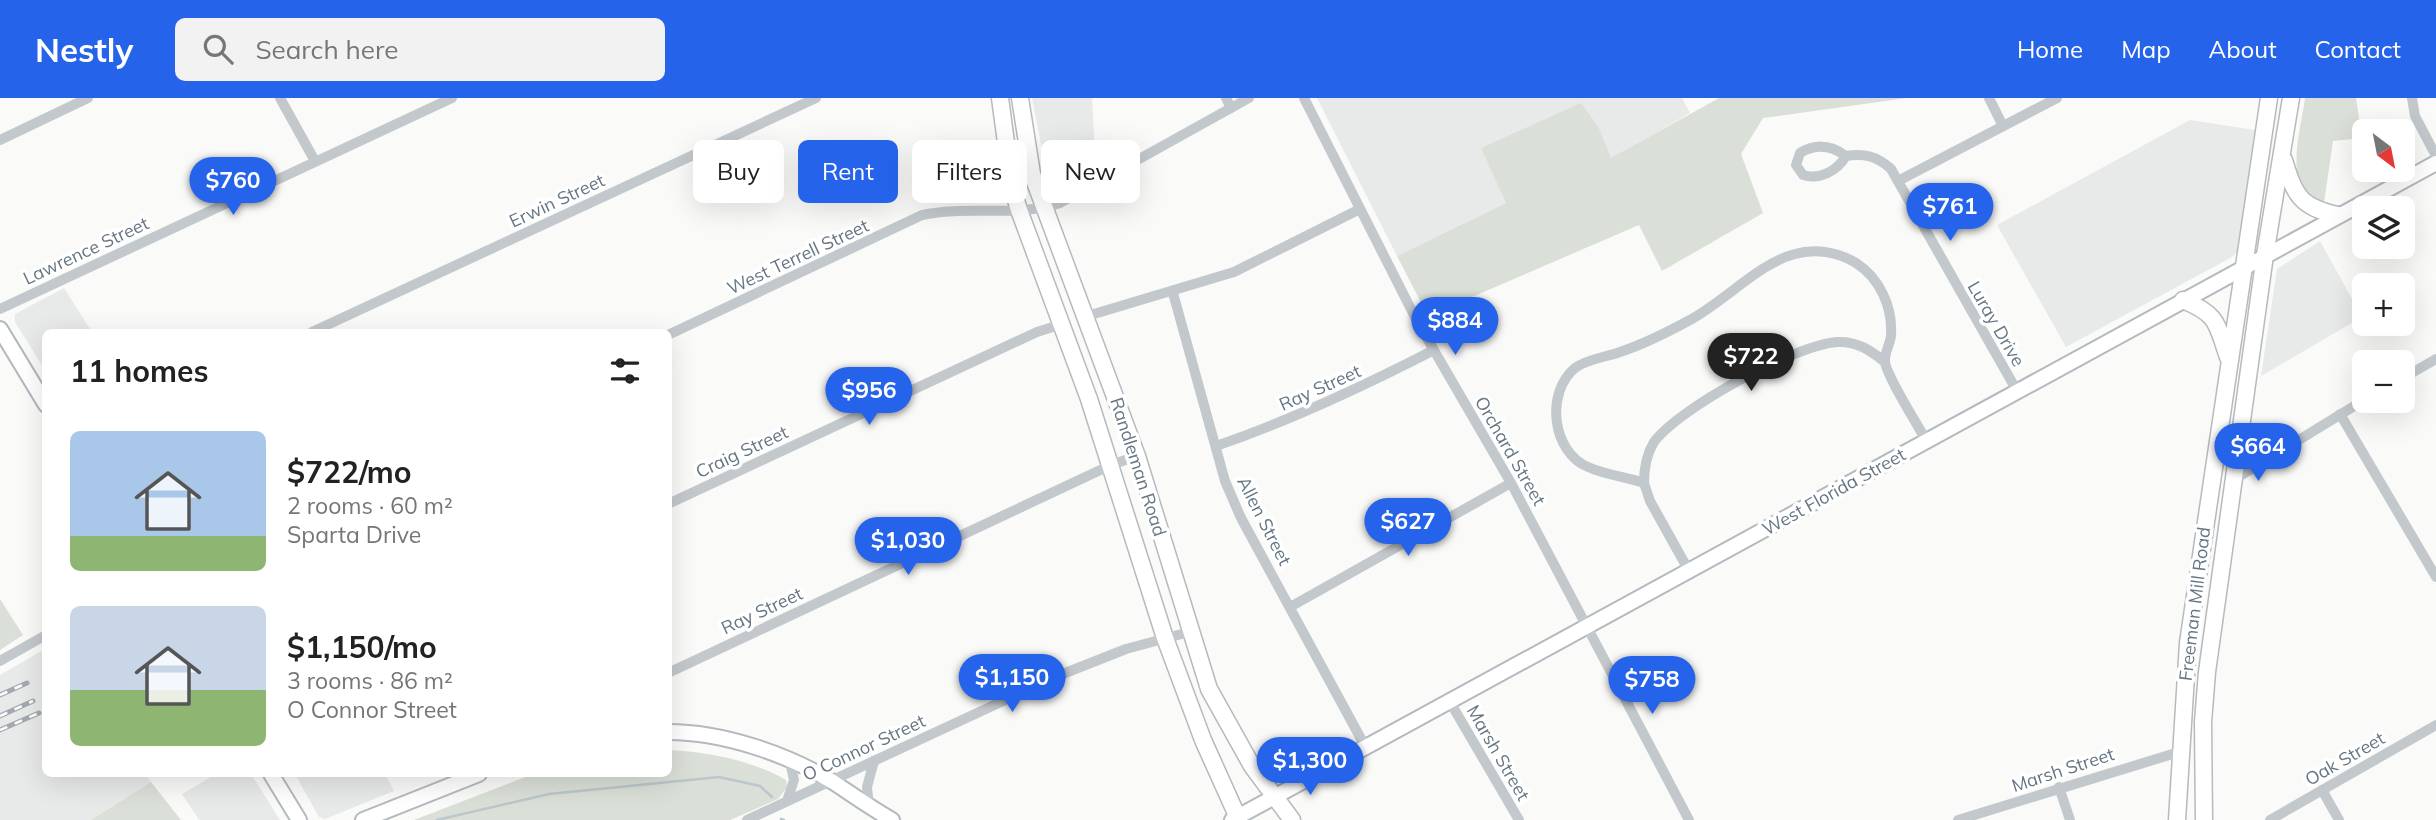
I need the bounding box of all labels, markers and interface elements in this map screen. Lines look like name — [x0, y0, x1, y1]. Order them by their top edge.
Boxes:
search box — [175, 18, 665, 81]
text: Nestly — [35, 29, 133, 70]
icon: search — [199, 30, 237, 68]
text: Search here — [255, 33, 398, 66]
text: Home — [2017, 34, 2083, 64]
text: Map — [2121, 34, 2171, 64]
text: About — [2209, 34, 2277, 64]
text: Contact — [2315, 34, 2401, 64]
north arrow — [2352, 119, 2415, 182]
map controls — [2352, 119, 2415, 413]
chip: Buy — [693, 140, 784, 203]
chip: Rent — [798, 140, 898, 203]
chip: Filters — [912, 140, 1027, 203]
chip: New — [1041, 140, 1140, 203]
pin: $760 — [192, 158, 274, 217]
text: $760 — [205, 165, 261, 194]
street label: Erwin Street — [505, 168, 608, 233]
pin: $761 — [1909, 184, 1991, 243]
text: $761 — [1922, 191, 1978, 220]
button: layers — [2352, 196, 2415, 259]
street label: Lawrence Street — [19, 211, 152, 290]
street label: West Terrell Street — [723, 214, 872, 299]
button: + — [2352, 273, 2415, 336]
street label: Luray Drive — [1963, 277, 2030, 371]
pin: $884 — [1414, 298, 1496, 357]
text: $884 — [1427, 305, 1483, 334]
pin: $722 — [1710, 334, 1792, 393]
text: $722 — [1723, 341, 1779, 370]
button: − — [2352, 350, 2415, 413]
text: 11 homes — [70, 352, 209, 390]
icon: filters — [606, 352, 644, 390]
street label: Ray Street — [1275, 359, 1364, 416]
pin: $956 — [828, 368, 910, 427]
text: $956 — [841, 375, 897, 404]
street label: Orchard Street — [1470, 392, 1551, 509]
street label: Randleman Road — [1105, 395, 1172, 539]
street label: Craig Street — [692, 420, 792, 483]
pin: $664 — [2217, 424, 2299, 483]
text: $664 — [2230, 431, 2286, 460]
street label: West Florida Street — [1758, 443, 1909, 540]
text: $722/mo — [287, 453, 411, 491]
icon: home — [126, 459, 210, 543]
street label: Allen Street — [1232, 473, 1297, 569]
text: 2 rooms · 60 m² — [287, 491, 453, 520]
pin: $627 — [1367, 498, 1449, 558]
text: $627 — [1380, 506, 1436, 535]
pin: $1,030 — [851, 518, 965, 577]
text: Sparta Drive — [287, 520, 421, 549]
text: $1,030 — [871, 525, 945, 554]
street label: Freeman Mill Road — [2174, 526, 2215, 682]
street label: Ray Street — [717, 582, 806, 639]
text: $1,150/mo — [287, 628, 437, 666]
icon: home — [126, 634, 210, 718]
pin: $1,150 — [955, 654, 1069, 714]
pin: $758 — [1611, 656, 1693, 716]
text: $1,150 — [975, 662, 1049, 691]
text: $758 — [1624, 664, 1680, 693]
text: 3 rooms · 86 m² — [287, 666, 453, 695]
text: O Connor Street — [287, 695, 457, 724]
street label: Marsh Street — [1462, 701, 1535, 805]
street label: O Connor Street — [799, 709, 929, 786]
street label: Oak Street — [2301, 726, 2389, 791]
pin: $1,300 — [1253, 738, 1367, 797]
street label: Marsh Street — [2009, 742, 2117, 797]
text: $1,300 — [1273, 745, 1347, 774]

